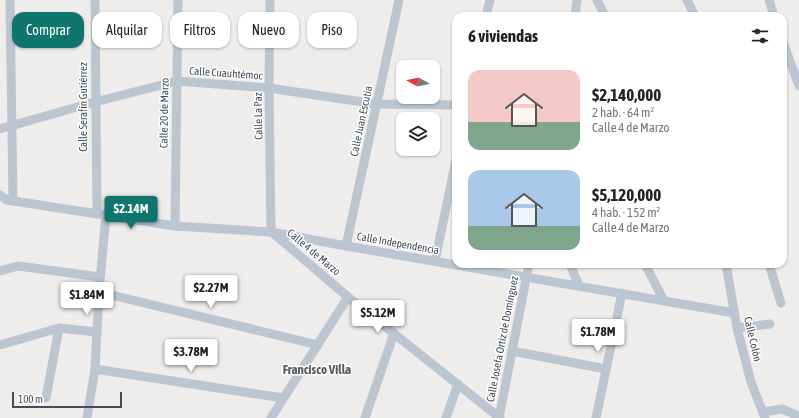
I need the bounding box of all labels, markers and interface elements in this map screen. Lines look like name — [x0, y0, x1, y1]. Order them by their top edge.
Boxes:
chip: Comprar — [12, 12, 84, 48]
chip: Alquilar — [92, 12, 162, 48]
chip: Filtros — [170, 12, 230, 48]
chip: Nuevo — [238, 12, 299, 48]
chip: Piso — [307, 12, 357, 48]
icon: filters — [749, 25, 771, 47]
text: 6 viviendas — [468, 26, 538, 46]
north arrow — [396, 60, 440, 104]
map controls — [396, 60, 440, 156]
street label: Calle Serafín Gutiérrez — [77, 62, 89, 152]
street label: Calle Cuauhtémoc — [189, 64, 264, 82]
street label: Calle 20 de Marzo — [157, 78, 171, 148]
street label: Calle Juan Escutia — [348, 85, 374, 157]
text: $2,140,000 — [592, 85, 661, 105]
icon: home — [500, 86, 548, 134]
street label: Calle La Paz — [252, 92, 264, 140]
text: 2 hab. · 64 m² — [592, 105, 654, 120]
button: layers — [396, 112, 440, 156]
text: Calle 4 de Marzo — [592, 120, 669, 135]
text: $5,120,000 — [592, 185, 661, 205]
icon: home — [500, 186, 548, 234]
pin: $2.14M — [98, 196, 164, 230]
text: $2.14M — [114, 201, 148, 216]
text: 4 hab. · 152 m² — [592, 205, 660, 220]
text: Calle 4 de Marzo — [592, 220, 669, 235]
street label: Calle 4 de Marzo — [285, 226, 343, 278]
street label: Calle Independencia — [356, 230, 440, 256]
pin: $2.27M — [178, 275, 244, 309]
street label: Calle Josefa Ortiz de Domínguez — [484, 275, 520, 403]
text: $2.27M — [194, 280, 228, 295]
pin: $1.84M — [54, 282, 120, 316]
text: $1.84M — [70, 287, 104, 302]
pin: $5.12M — [345, 300, 411, 334]
text: $5.12M — [361, 305, 395, 320]
street label: Calle Colón — [742, 315, 764, 363]
pin: $1.78M — [565, 319, 631, 353]
text: $1.78M — [581, 324, 615, 339]
pin: $3.78M — [158, 339, 224, 373]
text: $3.78M — [174, 344, 208, 359]
district label: Francisco Villa — [283, 362, 351, 377]
scale bar — [12, 390, 122, 409]
text: 100 m — [18, 393, 43, 405]

